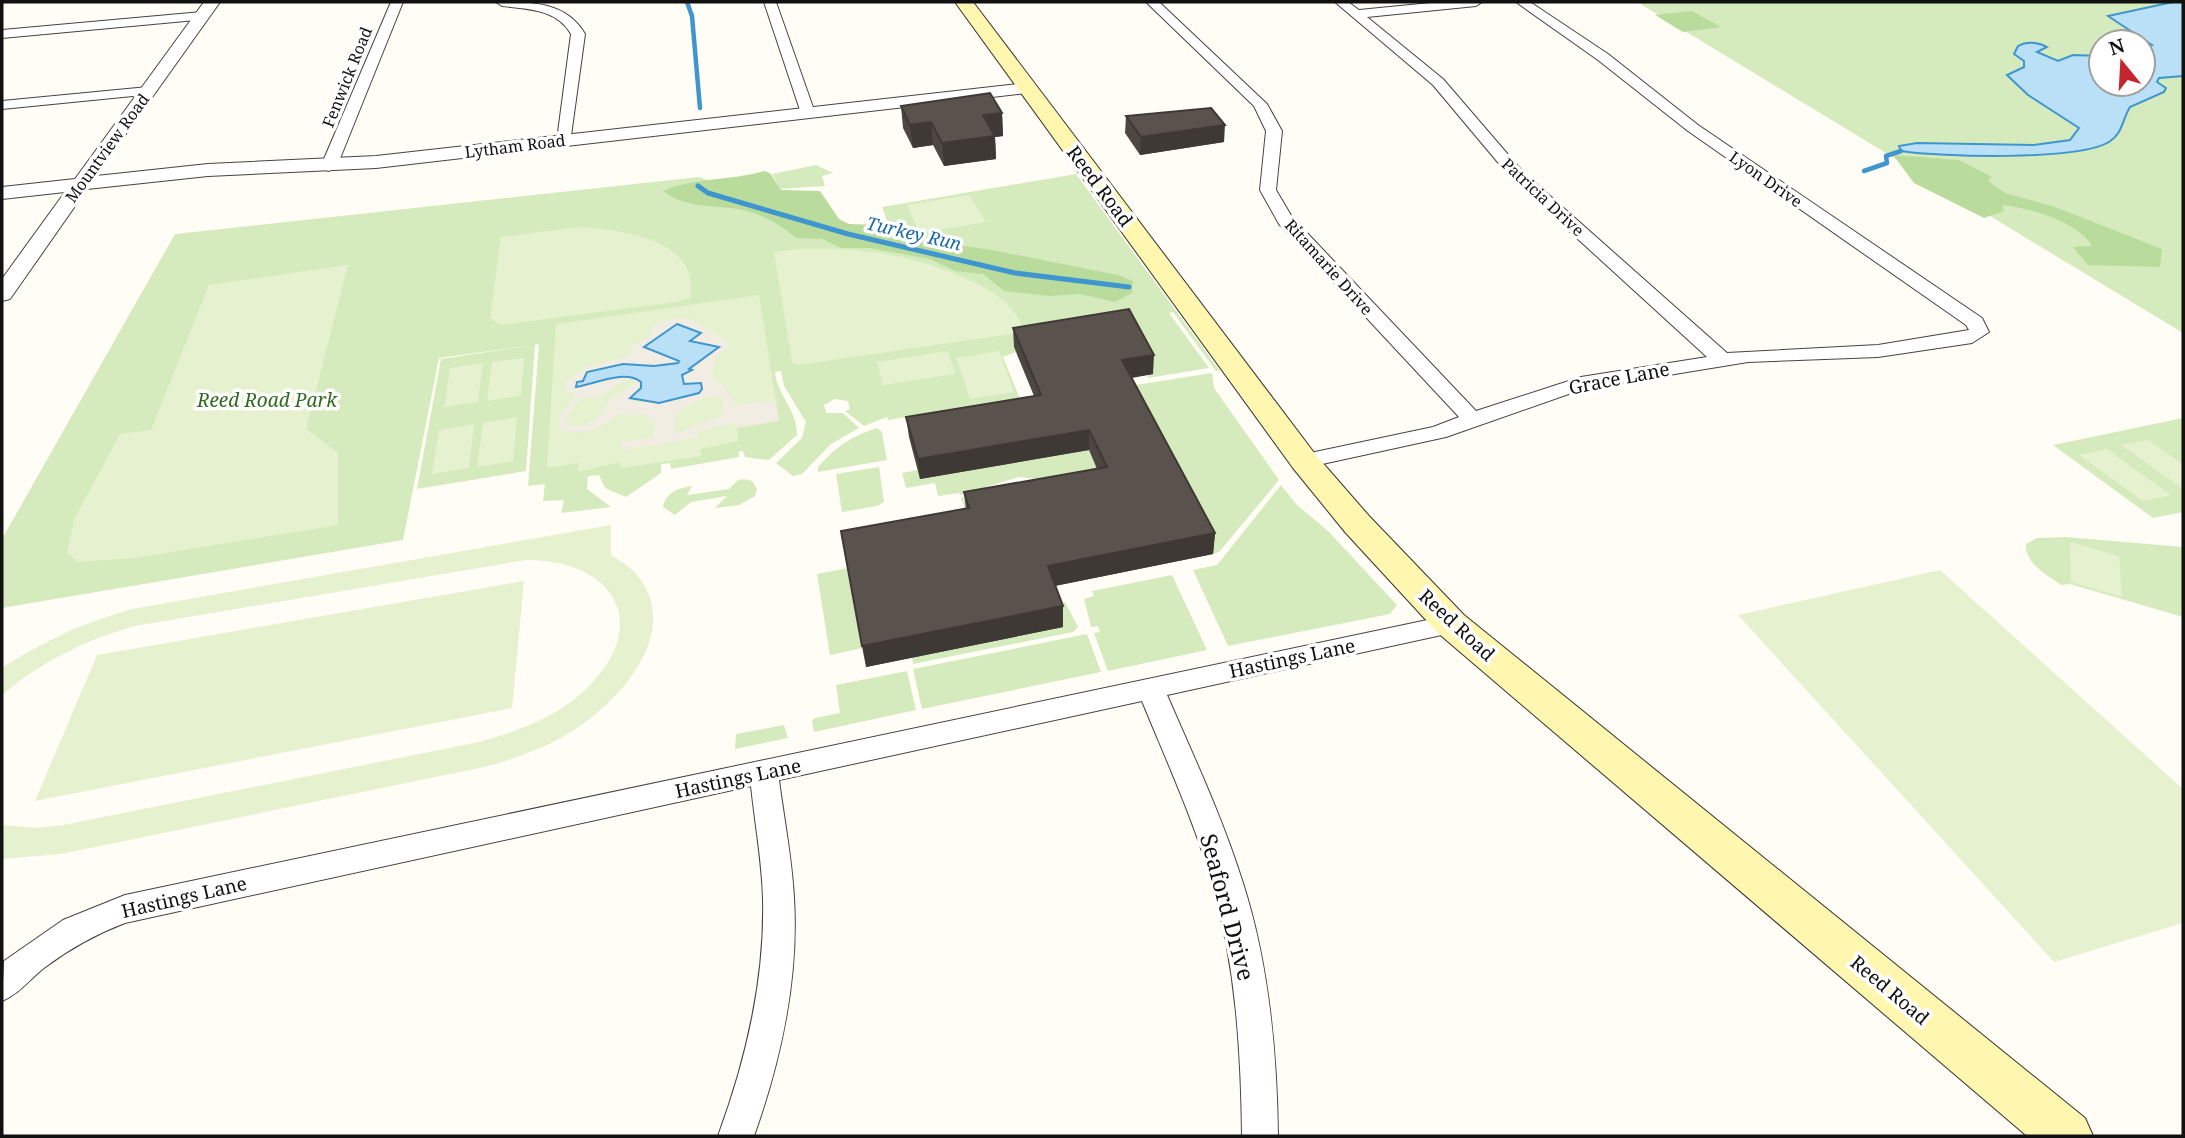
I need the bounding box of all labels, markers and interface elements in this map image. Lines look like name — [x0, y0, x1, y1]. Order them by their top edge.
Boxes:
street label: Fenwick Road — [317, 23, 377, 131]
north arrow — [2087, 28, 2157, 98]
text: N — [2106, 32, 2128, 62]
street label: Mountview Road — [60, 89, 154, 207]
street label: Lytham Road — [463, 129, 567, 163]
street label: Reed Road — [1061, 140, 1139, 232]
street label: Lyon Drive — [1725, 146, 1807, 212]
street label: Patricia Drive — [1497, 153, 1589, 241]
water label: Turkey Run — [864, 210, 964, 256]
street label: Ritamarie Drive — [1280, 214, 1378, 320]
street label: Grace Lane — [1566, 355, 1672, 401]
park label: Reed Road Park — [196, 387, 338, 413]
street label: Reed Road — [1413, 583, 1501, 667]
street label: Hastings Lane — [1227, 632, 1357, 684]
street label: Hastings Lane — [673, 752, 803, 804]
street label: Seaford Drive — [1193, 830, 1263, 984]
street label: Hastings Lane — [119, 870, 249, 924]
street label: Reed Road — [1845, 949, 1935, 1031]

